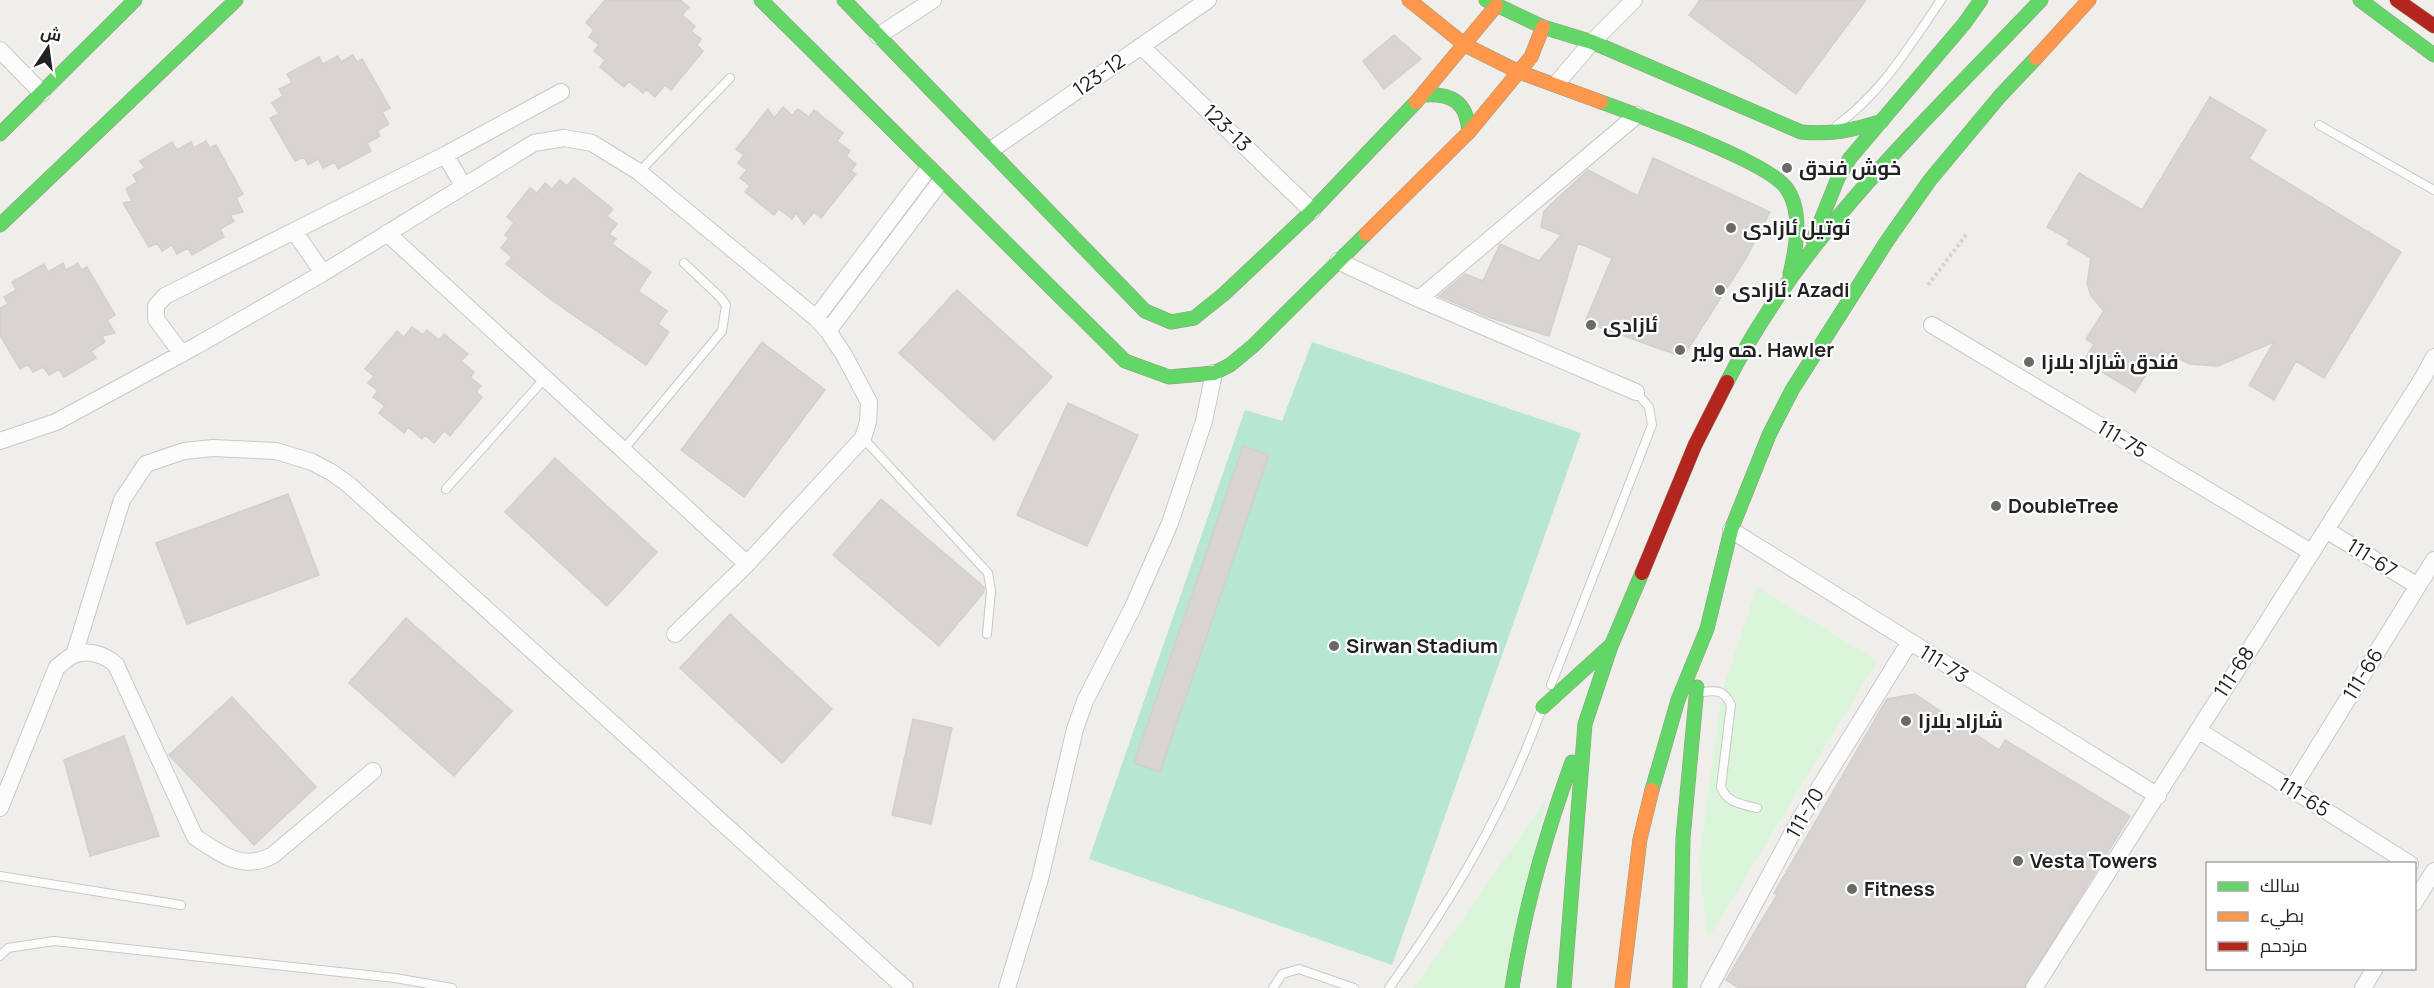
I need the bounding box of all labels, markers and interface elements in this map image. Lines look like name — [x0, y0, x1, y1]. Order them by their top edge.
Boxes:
north arrow — [18, 18, 78, 78]
text: ش — [39, 20, 64, 46]
street label: 123-12 — [1067, 47, 1130, 102]
street label: 123-13 — [1197, 98, 1257, 157]
place label: خوش فندق — [1799, 154, 1901, 181]
marker: خوش فندق — [1780, 161, 1794, 175]
place label: ئوتیل ئازادی — [1743, 214, 1851, 241]
marker: ئوتیل ئازادی — [1724, 221, 1738, 235]
place label: ئازادى. Azadi — [1732, 276, 1850, 303]
marker: ئازادى. Azadi — [1713, 283, 1727, 297]
place label: ئازادی — [1603, 311, 1658, 338]
marker: ئازادی — [1584, 318, 1598, 332]
place label: هه ولير. Hawler — [1691, 336, 1834, 363]
marker: هه ولير. Hawler — [1673, 343, 1687, 357]
place label: فندق شازاد بلازا — [2041, 348, 2179, 375]
marker: فندق شازاد بلازا — [2022, 355, 2036, 369]
street label: 111-75 — [2092, 413, 2152, 464]
place label: DoubleTree — [2008, 492, 2119, 519]
marker: DoubleTree — [1989, 499, 2003, 513]
street label: 111-67 — [2342, 532, 2402, 583]
place label: Sirwan Stadium — [1346, 632, 1498, 659]
street label: 111-73 — [1915, 638, 1974, 689]
marker: Sirwan Stadium — [1327, 639, 1341, 653]
street label: 111-68 — [2207, 641, 2260, 702]
street label: 111-66 — [2336, 643, 2389, 705]
place label: شازاد بلازا — [1918, 707, 2003, 734]
marker: شازاد بلازا — [1899, 714, 1913, 728]
street label: 111-65 — [2273, 770, 2335, 823]
street label: 111-70 — [1779, 783, 1830, 843]
place label: Vesta Towers — [2030, 847, 2157, 874]
marker: Vesta Towers — [2011, 854, 2025, 868]
legend — [2206, 862, 2416, 970]
text: سالك — [2260, 873, 2300, 897]
place label: Fitness — [1864, 875, 1935, 902]
marker: Fitness — [1845, 882, 1859, 896]
text: بطيء — [2260, 903, 2304, 930]
text: مزدحم — [2260, 933, 2308, 958]

